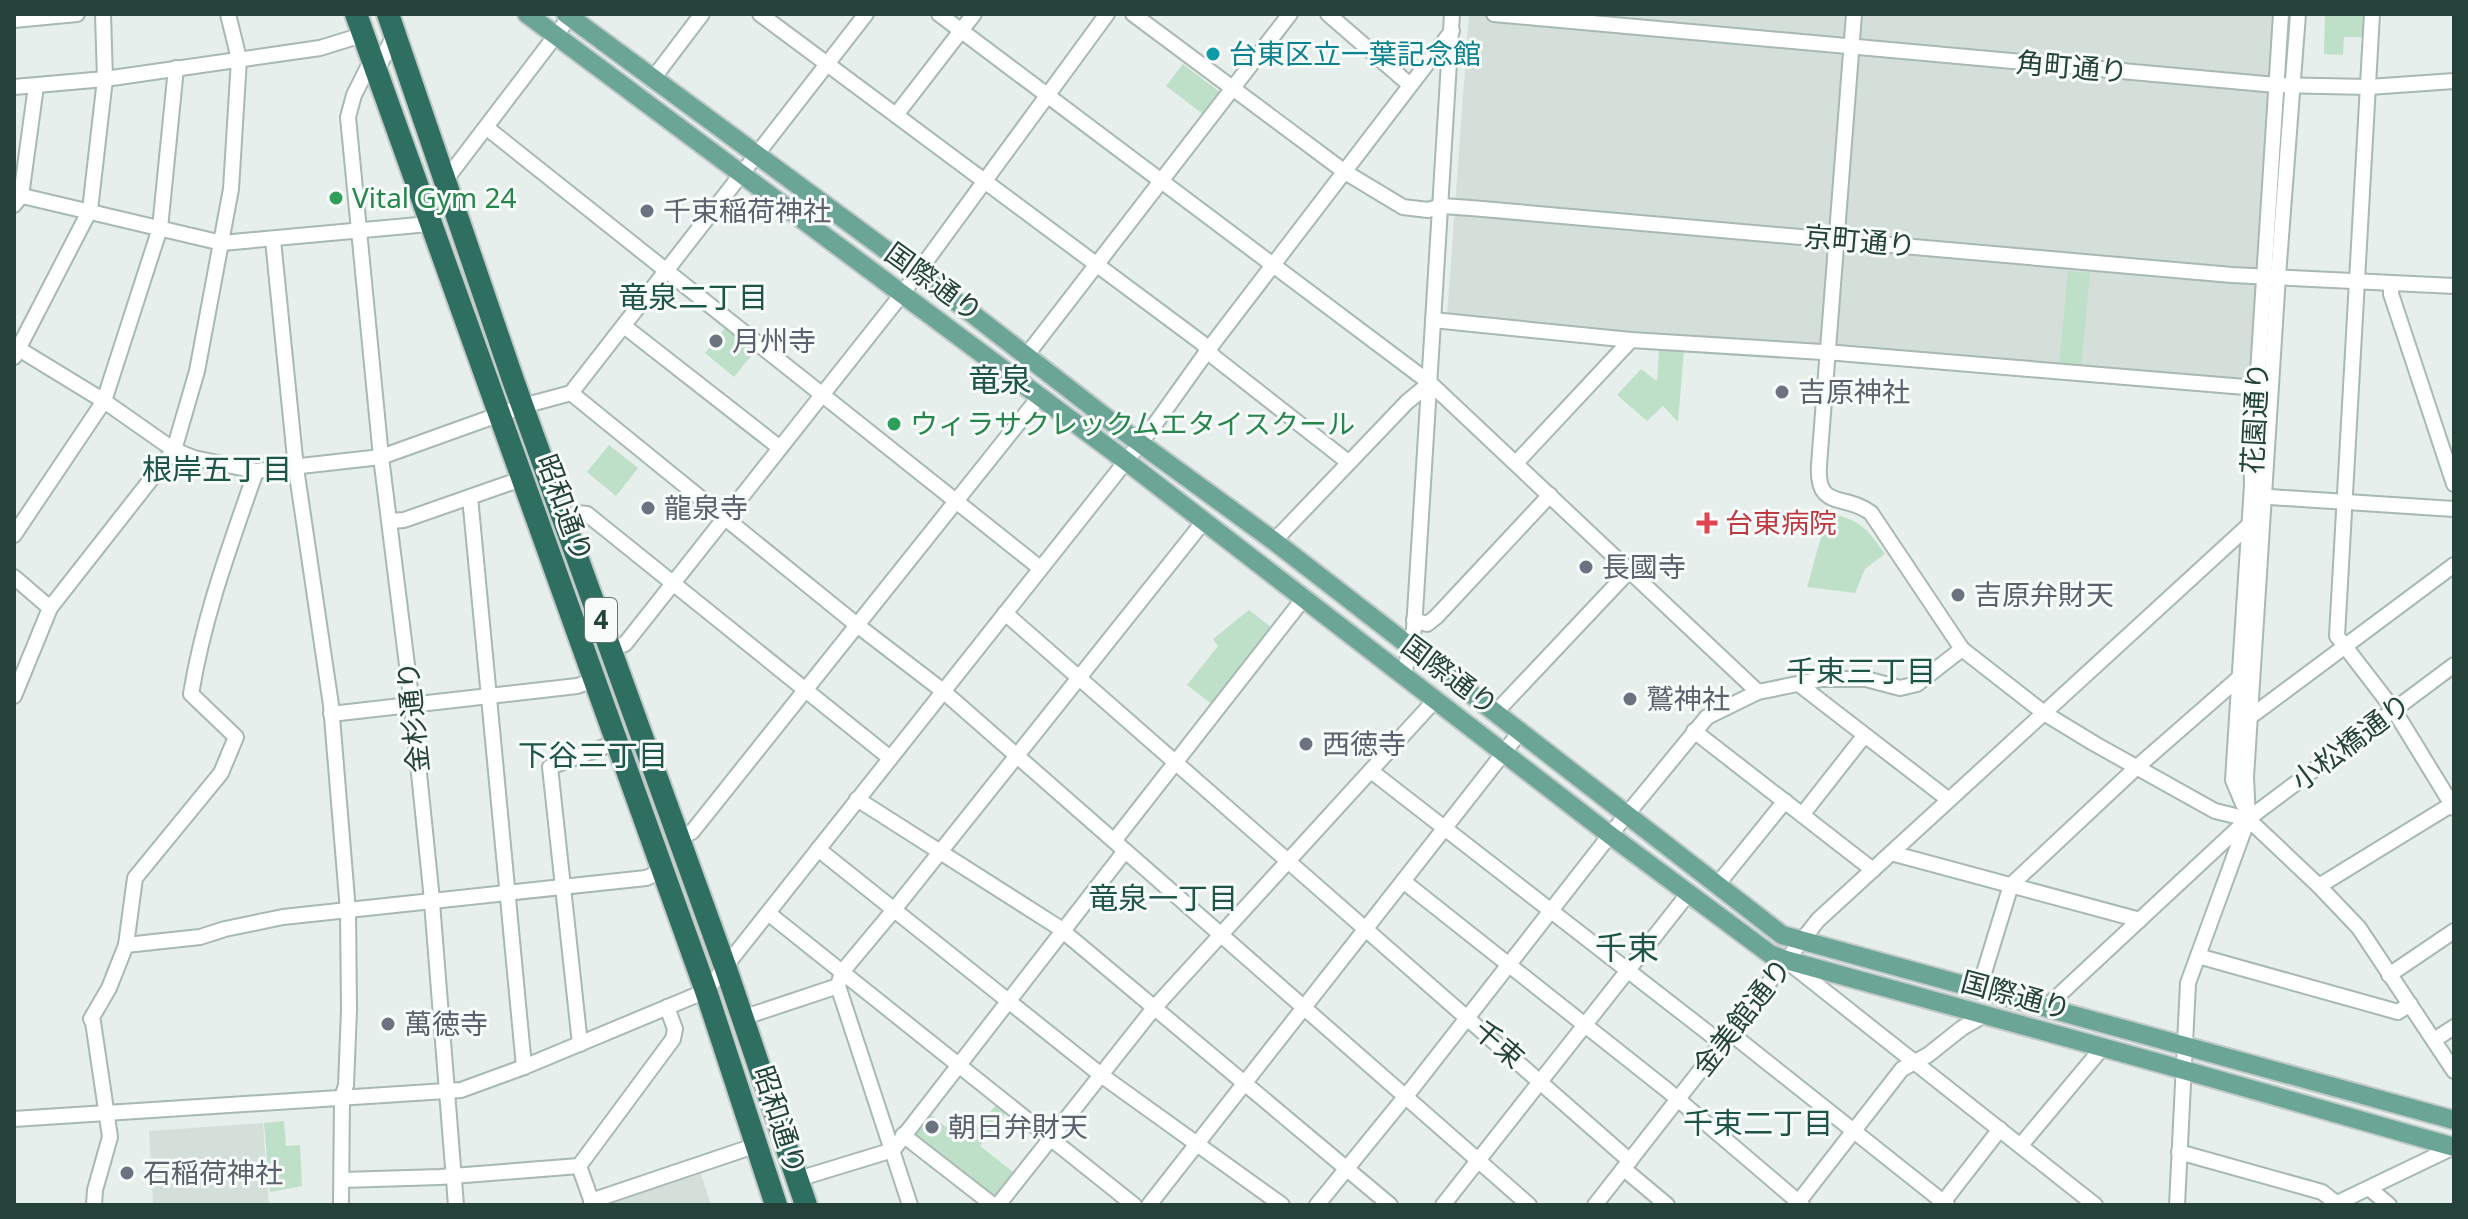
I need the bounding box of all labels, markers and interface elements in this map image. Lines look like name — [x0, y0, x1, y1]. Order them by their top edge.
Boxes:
place label: 台東区立一葉記念館 — [1229, 34, 1481, 72]
street label: 角町通り — [2015, 42, 2130, 90]
marker: 台東区立一葉記念館 — [1204, 45, 1222, 63]
place label: Vital Gym 24 — [352, 178, 517, 216]
marker: Vital Gym 24 — [327, 189, 345, 207]
place label: 千束稲荷神社 — [663, 191, 831, 229]
marker: 千束稲荷神社 — [638, 202, 656, 220]
street label: 京町通り — [1803, 216, 1918, 264]
street label: 国際通り — [878, 233, 991, 329]
district label: 竜泉二丁目 — [618, 276, 768, 317]
place label: 月州寺 — [732, 321, 816, 359]
marker: 月州寺 — [707, 332, 725, 350]
district label: 竜泉 — [968, 357, 1032, 400]
street label: 花園通り — [2232, 361, 2276, 475]
place label: 吉原神社 — [1798, 372, 1910, 410]
marker: 吉原神社 — [1773, 383, 1791, 401]
place label: ウィラサクレックムエタイスクール — [910, 404, 1355, 442]
marker: ウィラサクレックムエタイスクール — [885, 415, 903, 433]
district label: 根岸五丁目 — [142, 448, 292, 489]
street label: 昭和通り — [529, 449, 603, 567]
place label: 龍泉寺 — [664, 488, 748, 526]
marker: 龍泉寺 — [639, 499, 657, 517]
place label: 台東病院 — [1725, 503, 1837, 541]
marker: 台東病院 — [1696, 512, 1718, 534]
place label: 長國寺 — [1602, 547, 1686, 585]
marker: 長國寺 — [1577, 558, 1595, 576]
place label: 吉原弁財天 — [1974, 575, 2114, 613]
marker: 吉原弁財天 — [1949, 586, 1967, 604]
road number: 4 — [585, 598, 617, 642]
street label: 国際通り — [1394, 625, 1507, 723]
district label: 千束三丁目 — [1786, 650, 1936, 691]
street label: 金杉通り — [387, 659, 437, 775]
place label: 鷲神社 — [1646, 679, 1730, 717]
street label: 小松橋通り — [2283, 684, 2418, 799]
marker: 鷲神社 — [1621, 690, 1639, 708]
place label: 西徳寺 — [1322, 724, 1406, 762]
district label: 下谷三丁目 — [518, 734, 668, 775]
marker: 西徳寺 — [1297, 735, 1315, 753]
district label: 竜泉一丁目 — [1088, 877, 1238, 918]
district label: 千束 — [1595, 925, 1659, 968]
street label: 金美館通り — [1683, 950, 1799, 1083]
street label: 国際通り — [1957, 961, 2075, 1027]
place label: 萬徳寺 — [404, 1004, 488, 1042]
street label: 千束 — [1466, 1011, 1533, 1076]
marker: 萬徳寺 — [379, 1015, 397, 1033]
street label: 昭和通り — [746, 1061, 816, 1179]
district label: 千束二丁目 — [1683, 1102, 1833, 1143]
place label: 朝日弁財天 — [948, 1107, 1088, 1145]
marker: 朝日弁財天 — [923, 1118, 941, 1136]
place label: 石稲荷神社 — [143, 1153, 283, 1191]
marker: 石稲荷神社 — [118, 1164, 136, 1182]

